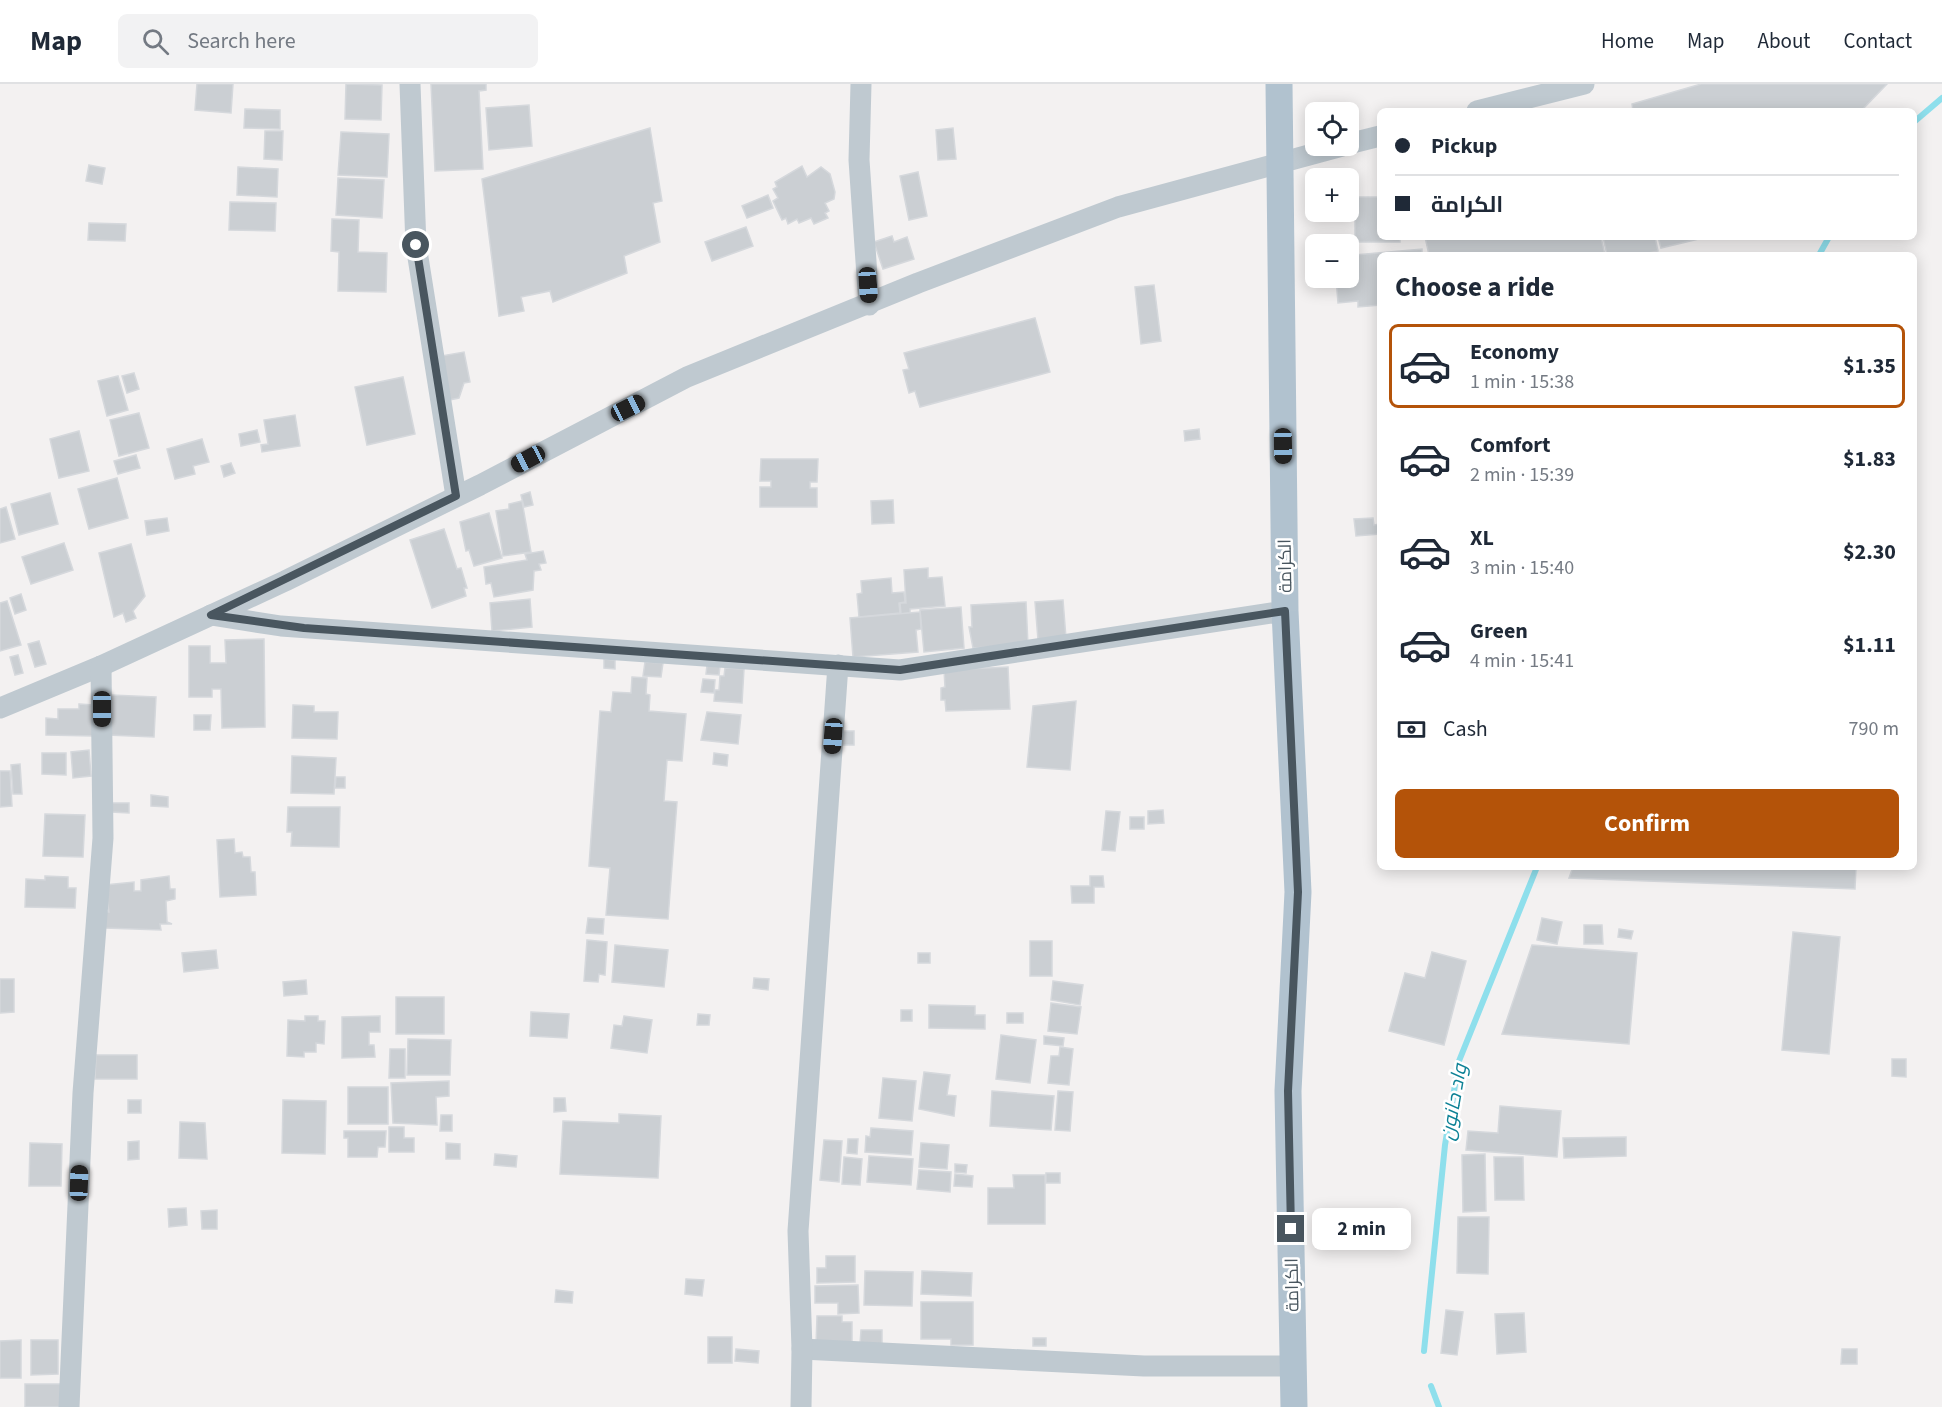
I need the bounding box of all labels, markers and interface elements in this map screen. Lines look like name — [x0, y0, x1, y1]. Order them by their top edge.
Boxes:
search box — [118, 14, 538, 68]
text: Map — [30, 21, 82, 61]
icon: search — [139, 25, 172, 58]
text: Search here — [187, 25, 296, 57]
text: Home — [1601, 26, 1654, 56]
text: Map — [1687, 26, 1725, 56]
text: About — [1758, 26, 1810, 56]
text: Contact — [1843, 26, 1912, 56]
map controls — [1305, 102, 1359, 288]
button: locate — [1305, 102, 1359, 156]
text: Pickup — [1431, 130, 1497, 162]
button: + — [1305, 168, 1359, 222]
text: الكرامة — [1431, 189, 1503, 221]
route start — [402, 231, 429, 258]
button: − — [1305, 234, 1359, 288]
car — [858, 266, 878, 304]
text: Choose a ride — [1395, 268, 1555, 307]
text: Economy — [1470, 336, 1559, 368]
icon: car — [1398, 339, 1452, 393]
text: $1.35 — [1843, 350, 1896, 382]
text: 1 min · 15:38 — [1470, 368, 1574, 396]
car — [608, 392, 648, 424]
car — [1274, 428, 1292, 464]
text: Comfort — [1470, 429, 1551, 461]
icon: car — [1398, 432, 1452, 486]
car — [508, 443, 548, 475]
text: $1.83 — [1843, 443, 1896, 475]
text: 2 min · 15:39 — [1470, 461, 1574, 489]
text: XL — [1470, 522, 1494, 554]
icon: car — [1398, 525, 1452, 579]
text: $2.30 — [1843, 536, 1896, 568]
street label: الكرامة — [1273, 539, 1298, 593]
text: 3 min · 15:40 — [1470, 554, 1574, 582]
text: Green — [1470, 615, 1528, 647]
icon: car — [1398, 618, 1452, 672]
text: $1.11 — [1843, 629, 1896, 661]
text: 4 min · 15:41 — [1470, 647, 1574, 675]
car — [93, 691, 111, 727]
icon: cash — [1395, 713, 1428, 746]
text: Cash — [1443, 713, 1488, 745]
text: 790 m — [1849, 715, 1899, 743]
car — [823, 717, 843, 755]
button: Confirm — [1395, 789, 1899, 858]
water label: واد حانون — [1433, 1061, 1475, 1143]
car — [69, 1165, 89, 1201]
callout: 2 min — [1312, 1208, 1411, 1250]
route end — [1277, 1215, 1304, 1242]
text: 2 min — [1337, 1215, 1386, 1243]
street label: الكرامة — [1280, 1258, 1305, 1312]

